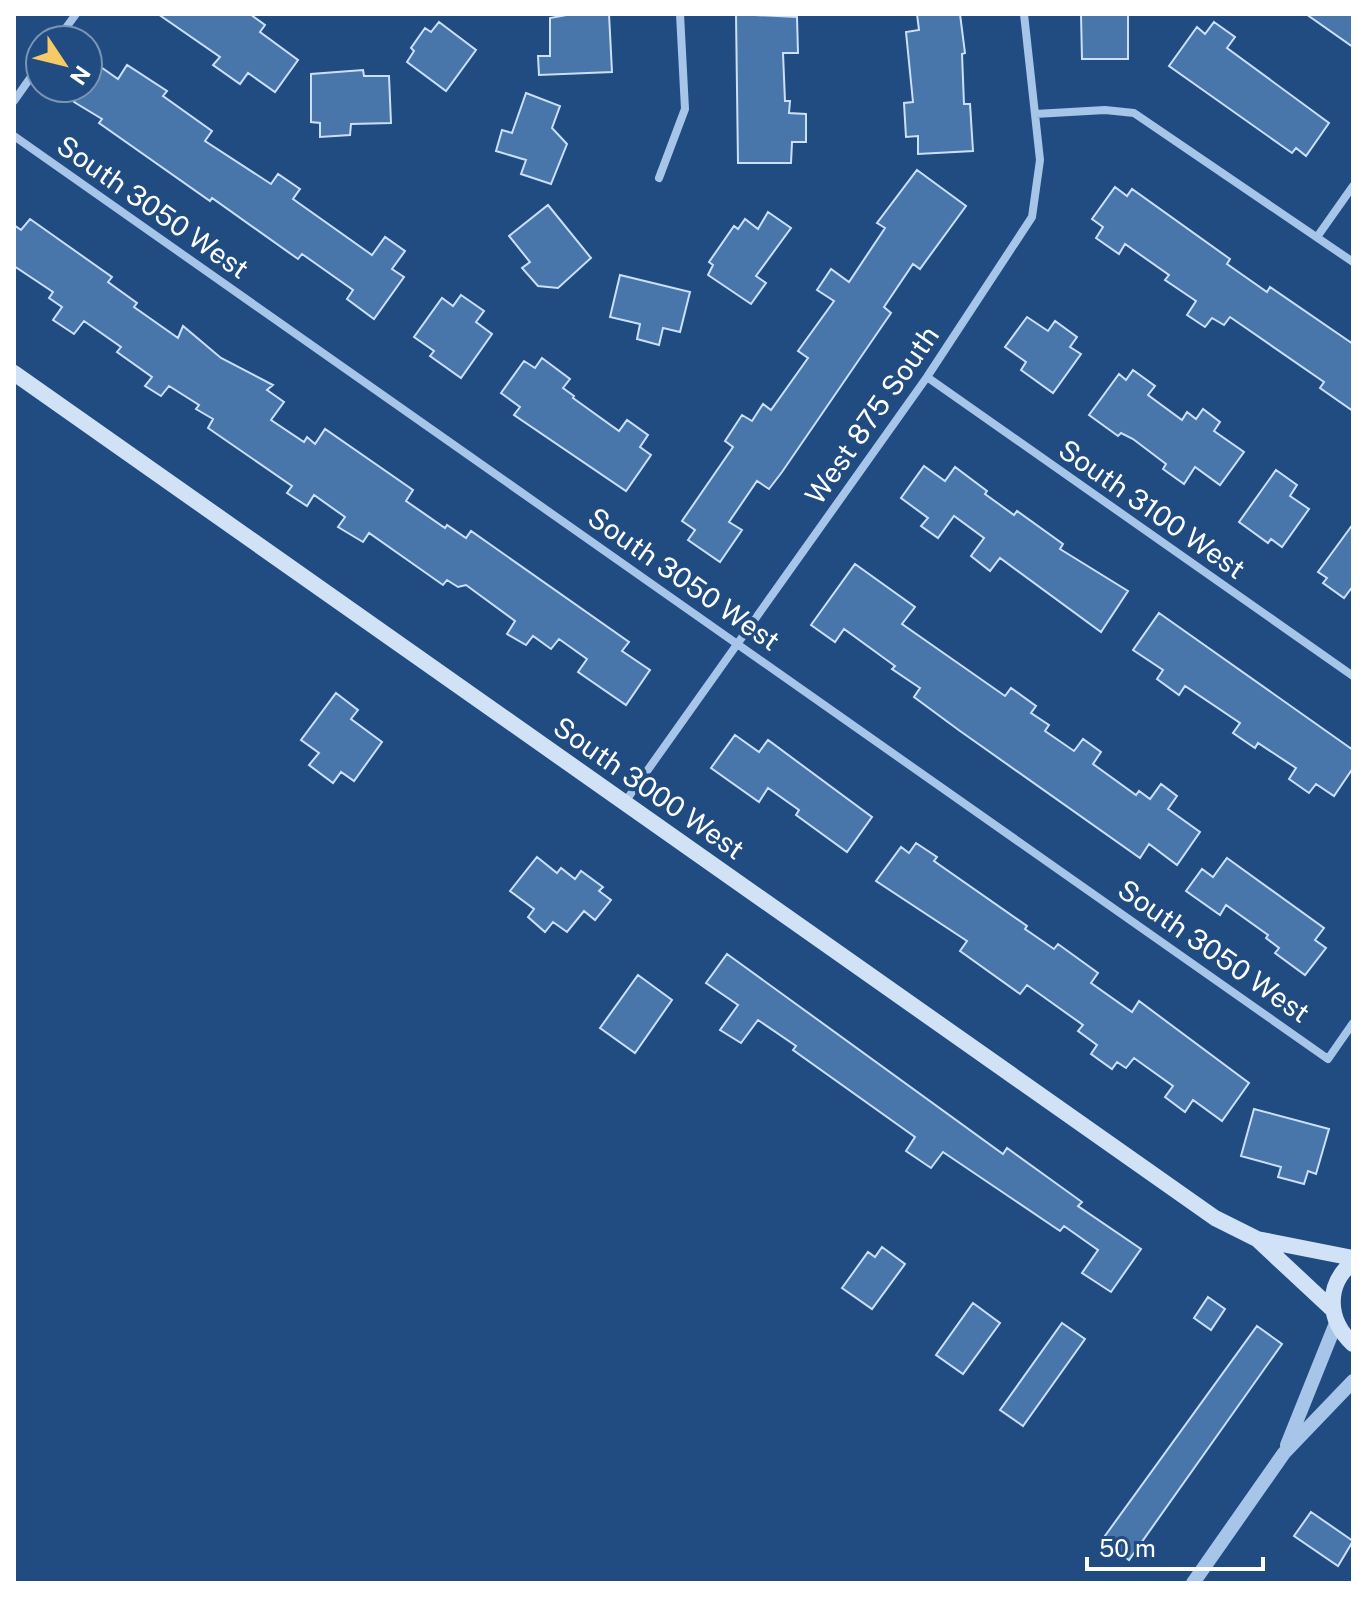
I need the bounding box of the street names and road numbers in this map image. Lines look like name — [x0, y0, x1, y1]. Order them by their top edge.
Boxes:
street label: South 3050 West — [51, 128, 255, 285]
street label: West 875 South — [798, 319, 945, 510]
street label: South 3100 West — [1053, 432, 1252, 585]
street label: South 3050 West — [582, 500, 786, 657]
street label: South 3000 West — [548, 709, 751, 866]
street label: South 3050 West — [1112, 872, 1316, 1029]

